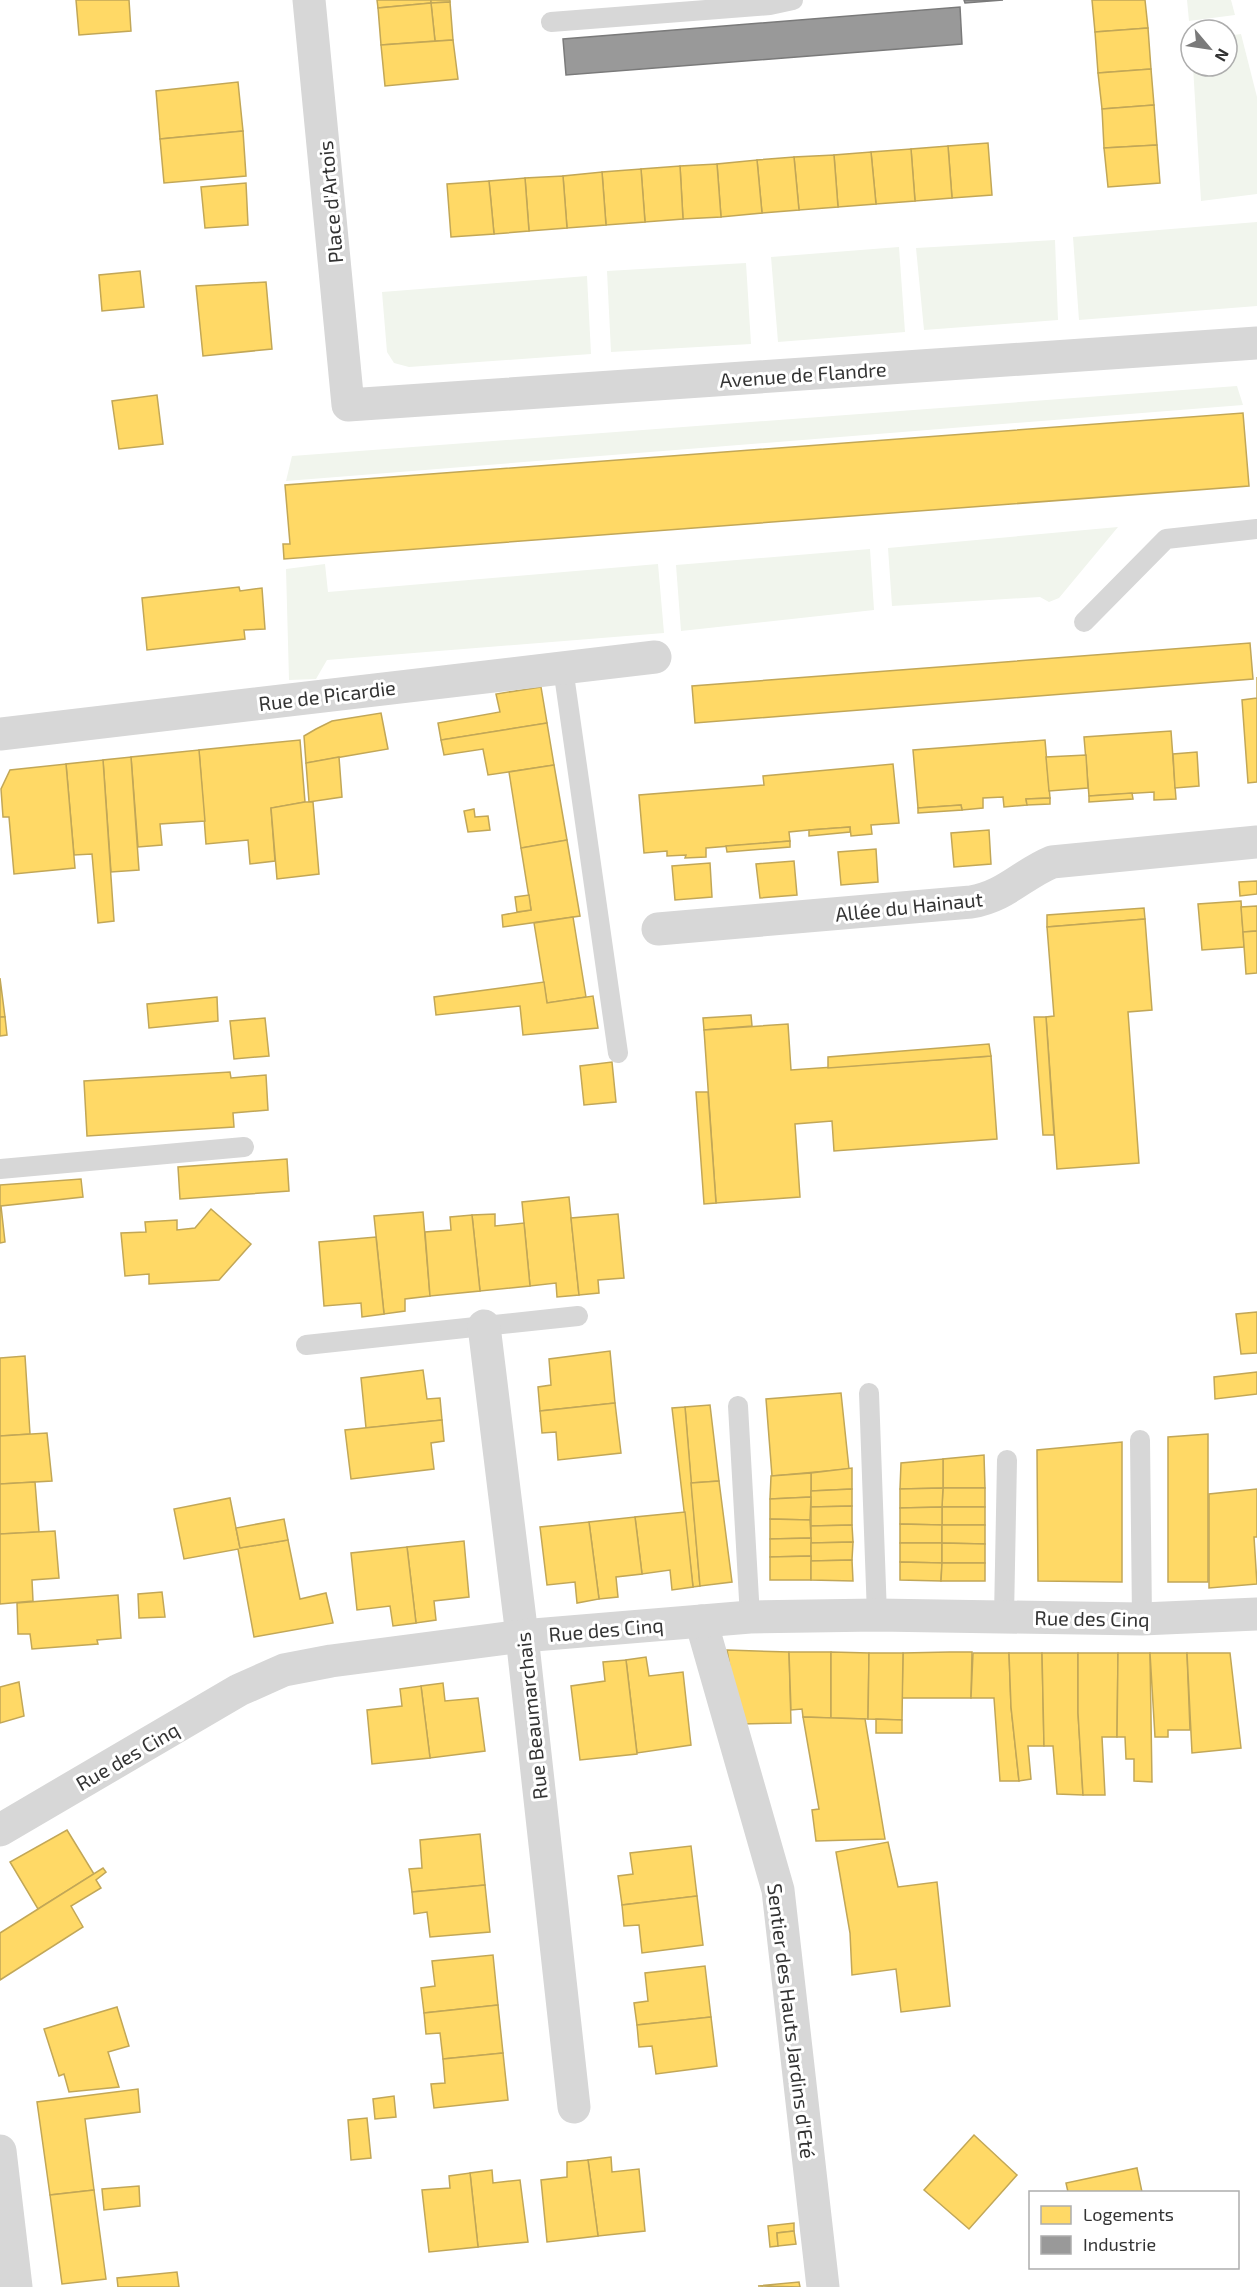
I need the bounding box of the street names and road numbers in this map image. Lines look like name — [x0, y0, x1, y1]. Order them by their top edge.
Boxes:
street label: Place d'Artois — [313, 140, 347, 264]
street label: Avenue de Flandre — [719, 356, 887, 392]
street label: Rue de Picardie — [257, 675, 397, 715]
street label: Allée du Hainaut — [834, 886, 984, 926]
street label: Rue des Cinq — [1034, 1605, 1150, 1631]
street label: Rue des Cinq — [548, 1612, 664, 1646]
street label: Rue Beaumarchais — [510, 1631, 552, 1801]
street label: Rue des Cinq — [71, 1717, 183, 1795]
street label: Sentier des Hauts Jardins d'Eté — [763, 1882, 821, 2160]

